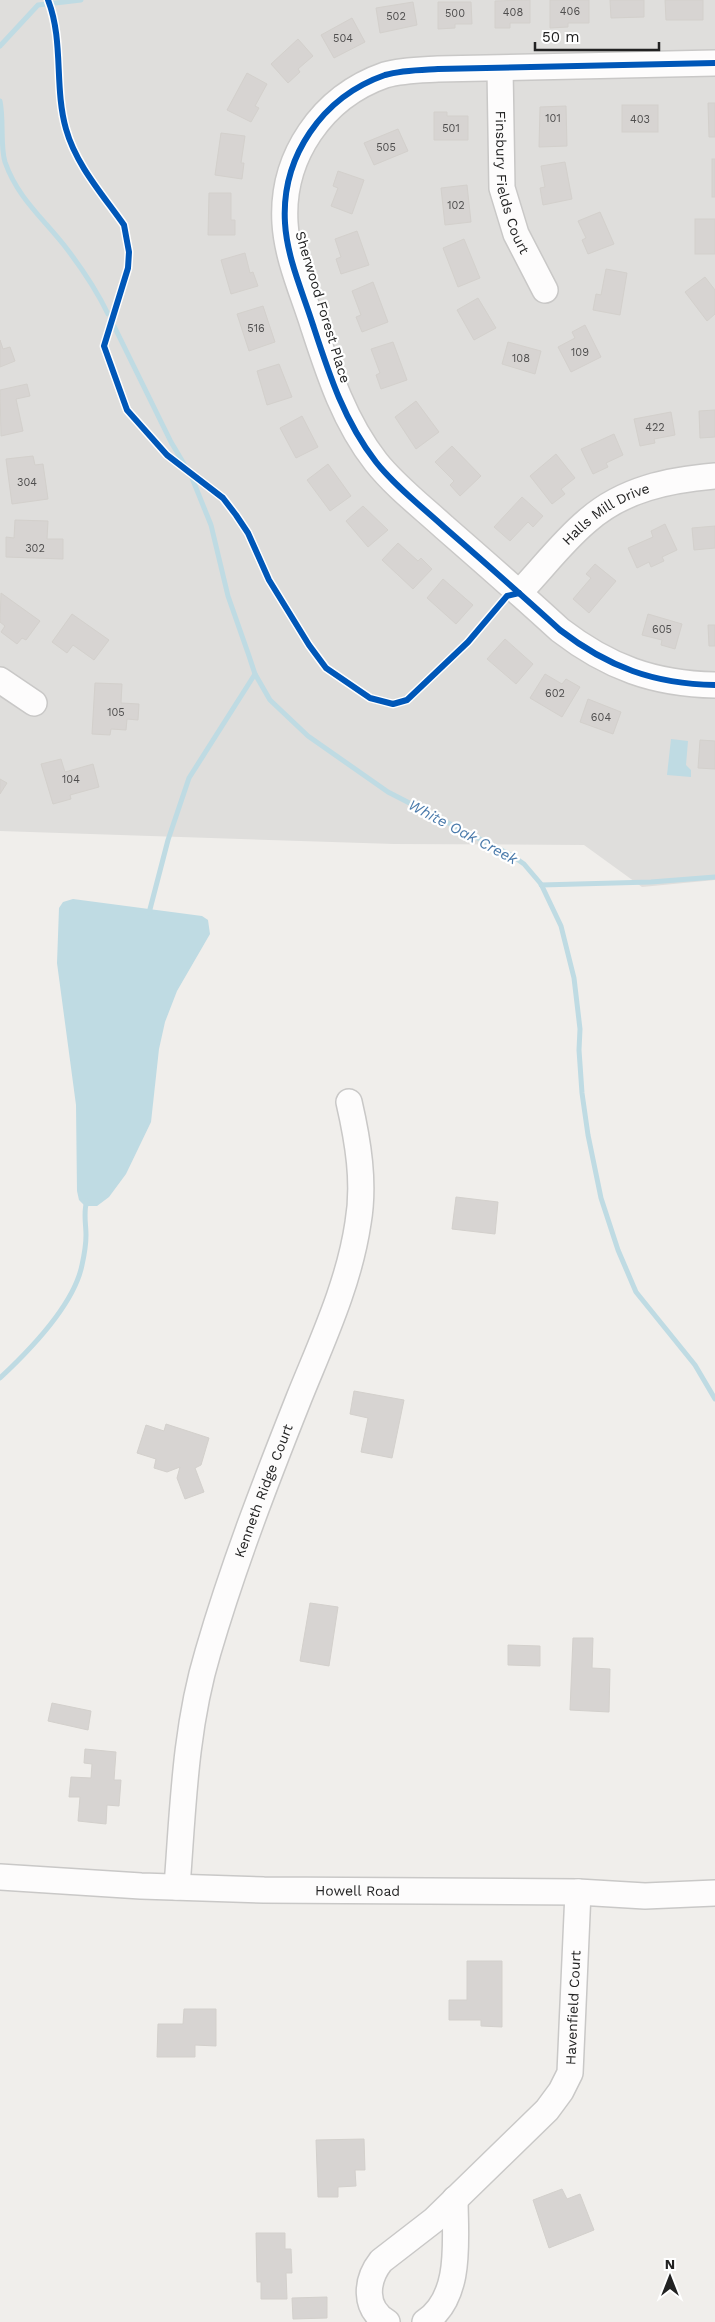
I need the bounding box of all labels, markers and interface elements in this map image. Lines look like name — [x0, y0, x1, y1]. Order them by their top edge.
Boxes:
house number: 406 — [560, 5, 580, 18]
house number: 408 — [503, 6, 523, 19]
house number: 500 — [445, 7, 465, 20]
house number: 502 — [386, 10, 406, 23]
scale bar — [535, 20, 659, 52]
text: 50 m — [542, 28, 579, 46]
house number: 504 — [333, 32, 353, 45]
street label: Finsbury Fields Court — [493, 111, 533, 257]
house number: 101 — [545, 112, 561, 125]
house number: 403 — [630, 113, 650, 126]
house number: 501 — [442, 122, 460, 135]
house number: 505 — [376, 141, 396, 154]
house number: 102 — [447, 199, 465, 212]
street label: Sherwood Forest Place — [292, 229, 354, 385]
house number: 516 — [247, 322, 265, 335]
house number: 109 — [571, 346, 589, 359]
house number: 108 — [512, 352, 530, 365]
house number: 422 — [645, 421, 665, 434]
house number: 304 — [17, 476, 37, 489]
street label: Halls Mill Drive — [559, 480, 651, 548]
house number: 302 — [25, 542, 45, 555]
house number: 605 — [652, 623, 672, 636]
house number: 602 — [545, 687, 565, 700]
house number: 105 — [107, 706, 125, 719]
house number: 604 — [591, 711, 611, 724]
house number: 104 — [62, 773, 80, 786]
water label: White Oak Creek — [405, 796, 521, 869]
street label: Kenneth Ridge Court — [231, 1422, 296, 1560]
street label: Howell Road — [315, 1882, 400, 1899]
street label: Havenfield Court — [562, 1950, 583, 2065]
north arrow — [645, 2252, 695, 2302]
text: N — [665, 2256, 675, 2272]

